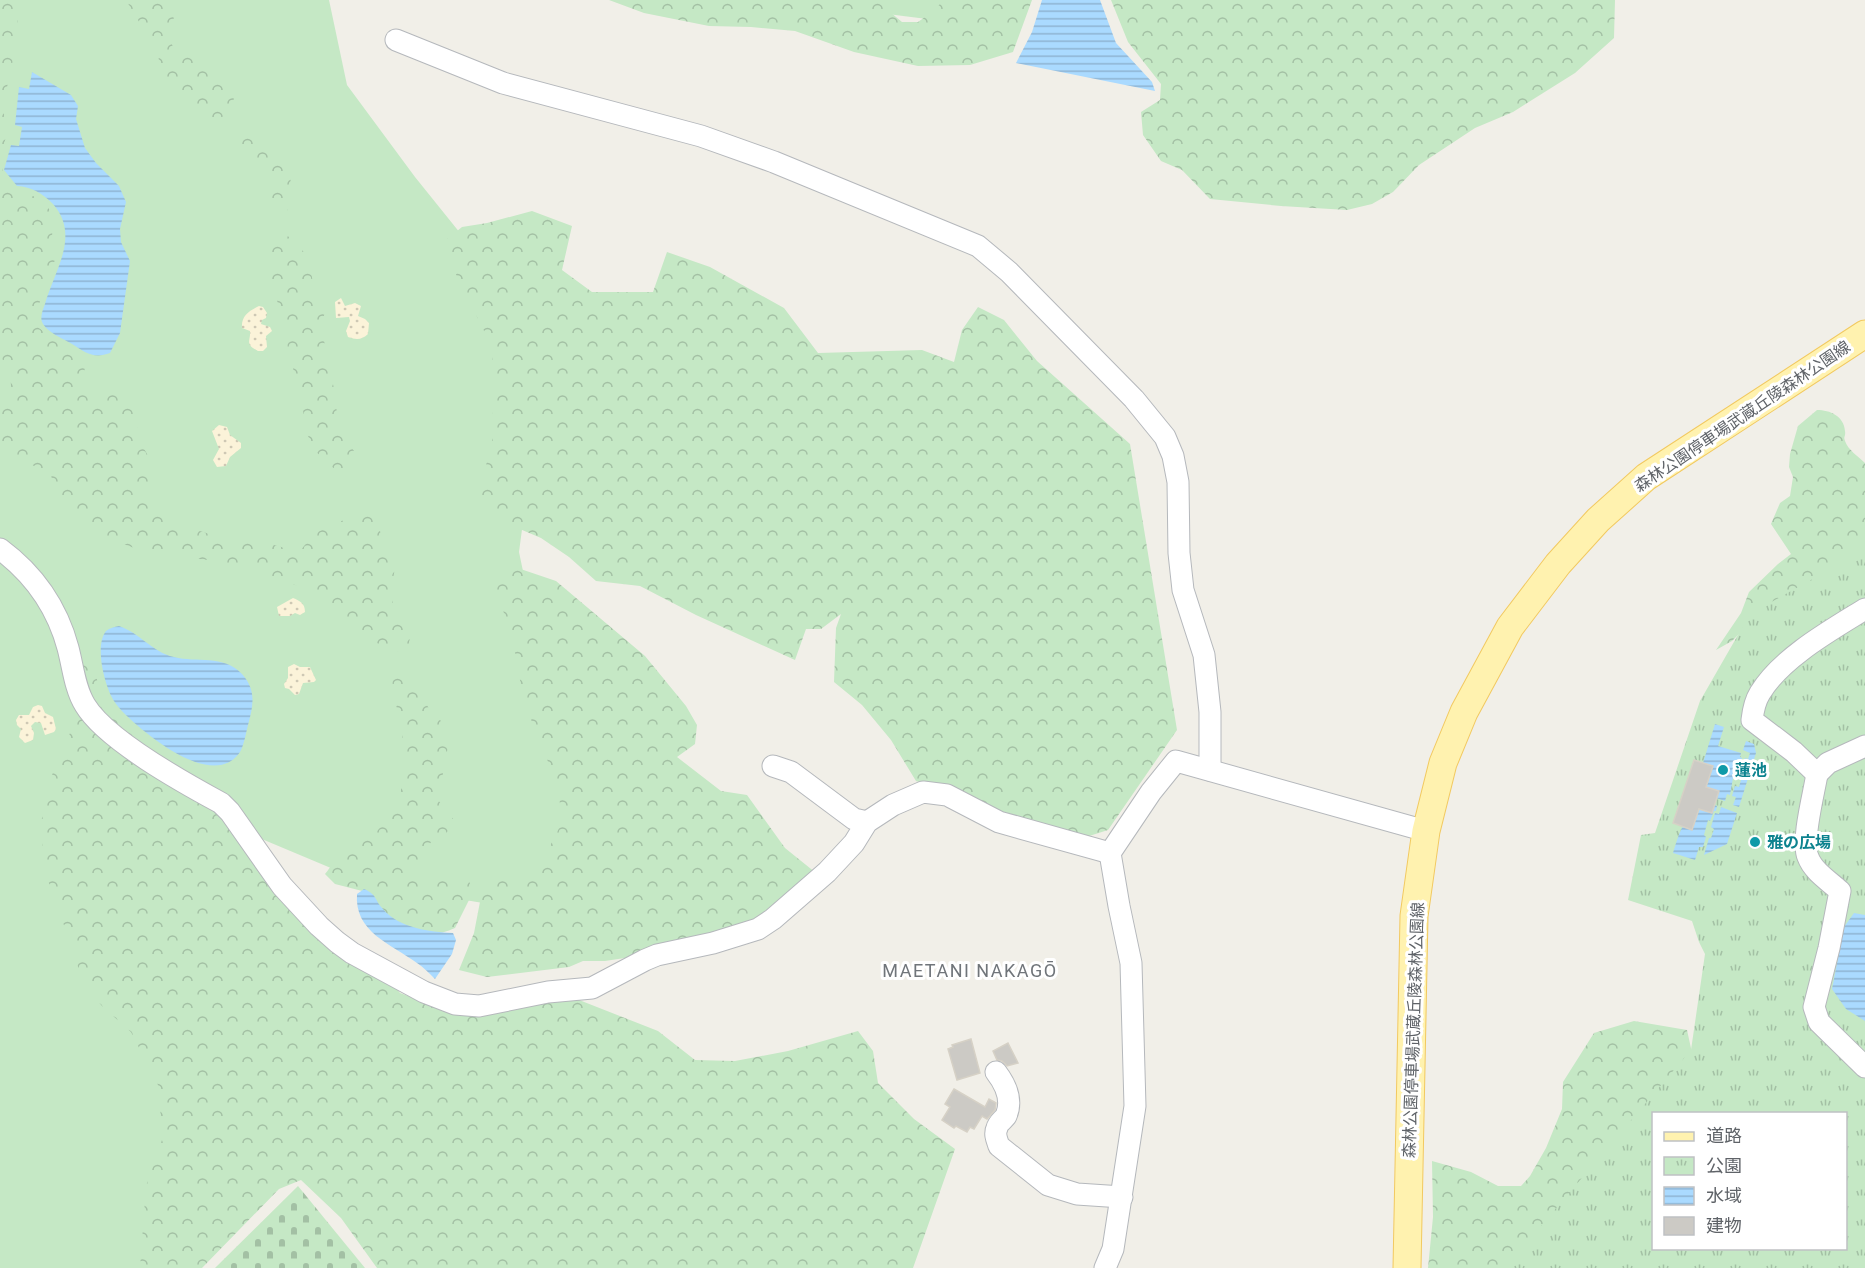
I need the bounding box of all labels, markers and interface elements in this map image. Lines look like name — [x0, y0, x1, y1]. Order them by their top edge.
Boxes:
street label: 森林公園停車場武蔵丘陵森林公園線 — [1631, 337, 1854, 496]
place label: 蓮池 — [1735, 761, 1767, 780]
marker: 蓮池 — [1716, 763, 1730, 777]
place label: 雅の広場 — [1767, 833, 1831, 852]
marker: 雅の広場 — [1748, 835, 1762, 849]
street label: 森林公園停車場武蔵丘陵森林公園線 — [1400, 902, 1427, 1158]
district label: MAETANI NAKAGŌ — [882, 960, 1058, 981]
legend — [1652, 1112, 1847, 1250]
text: 道路 — [1706, 1125, 1742, 1146]
text: 公園 — [1706, 1155, 1742, 1176]
text: 水域 — [1706, 1185, 1742, 1206]
text: 建物 — [1706, 1215, 1742, 1236]

